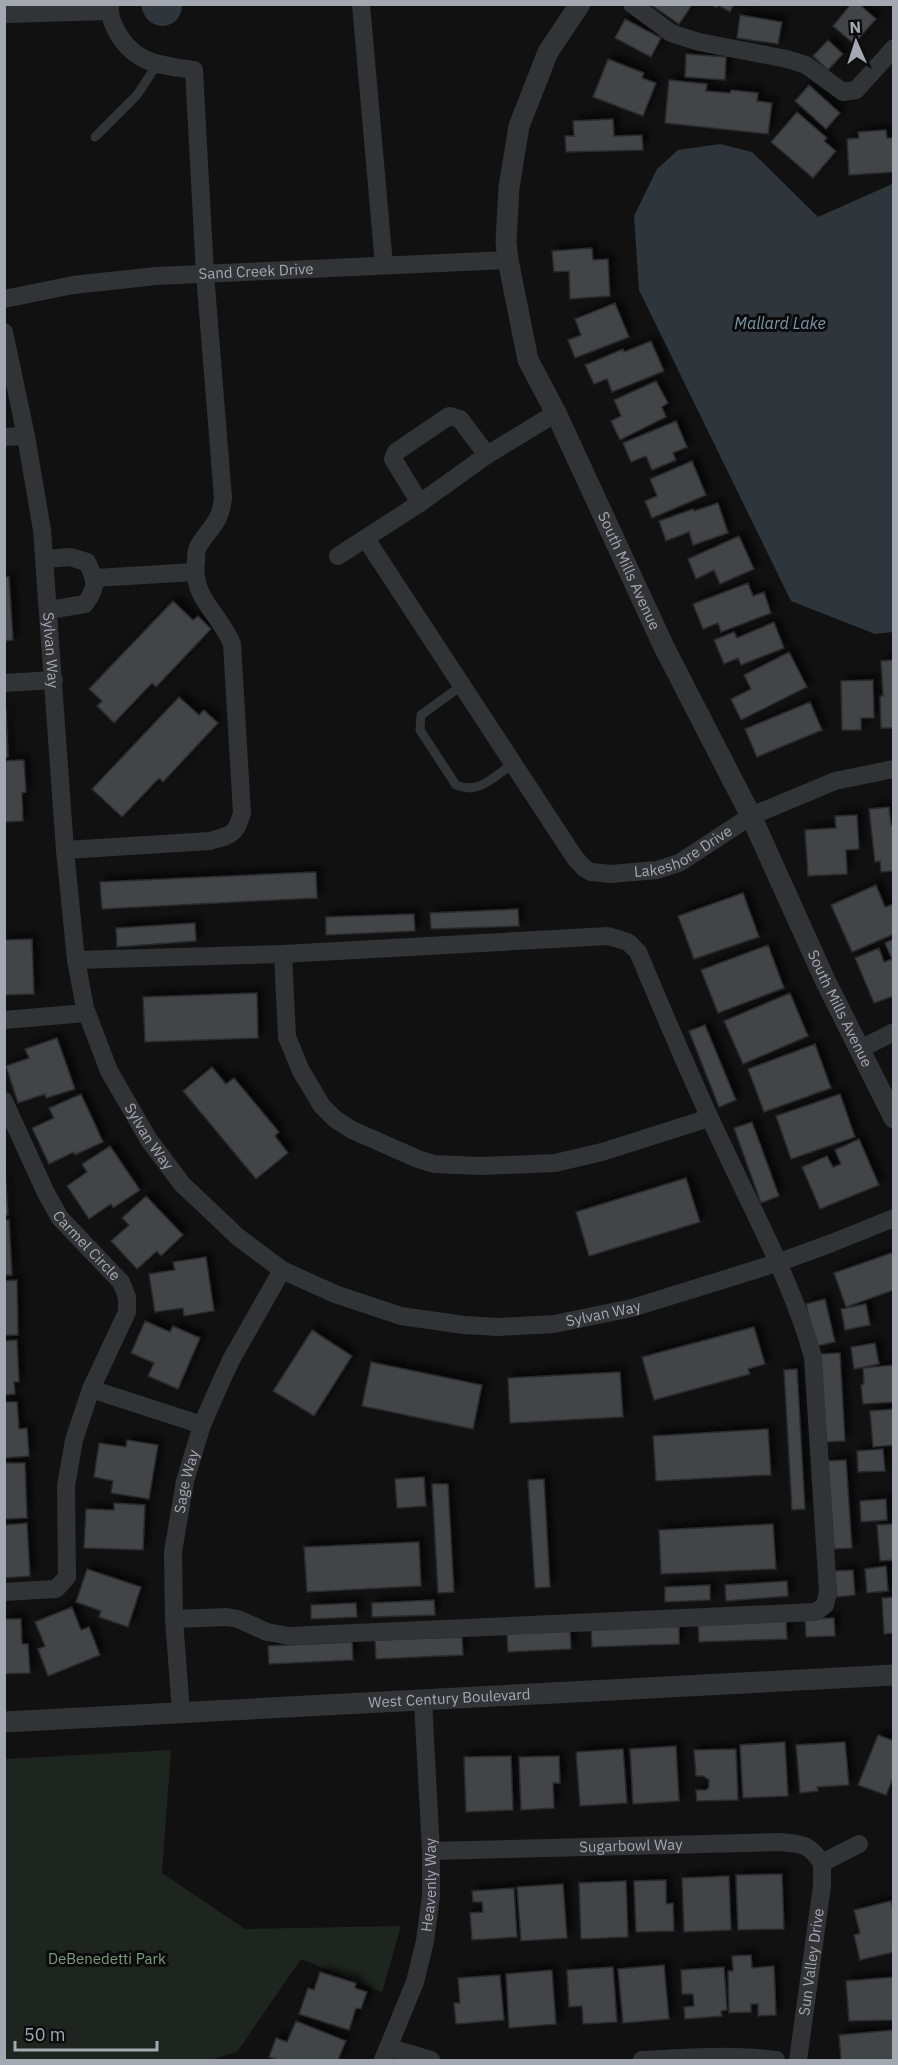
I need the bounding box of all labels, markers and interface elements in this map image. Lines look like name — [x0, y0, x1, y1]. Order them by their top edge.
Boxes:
north arrow — [826, 12, 886, 72]
text: N — [849, 17, 862, 37]
street label: Sand Creek Drive — [198, 259, 314, 283]
water label: Mallard Lake — [734, 313, 826, 333]
street label: South Mills Avenue — [594, 509, 665, 633]
street label: Sylvan Way — [39, 611, 63, 689]
street label: Lakeshore Drive — [633, 821, 736, 881]
street label: South Mills Avenue — [804, 947, 877, 1070]
street label: Sylvan Way — [121, 1099, 178, 1174]
street label: Carmel Circle — [49, 1207, 125, 1285]
street label: Sylvan Way — [564, 1296, 644, 1330]
street label: Sage Way — [170, 1447, 203, 1515]
street label: West Century Boulevard — [368, 1684, 531, 1712]
street label: Sugarbowl Way — [579, 1835, 683, 1856]
street label: Heavenly Way — [416, 1837, 440, 1933]
street label: Sun Valley Drive — [794, 1907, 828, 2017]
park label: DeBenedetti Park — [48, 1949, 166, 1968]
scale bar — [15, 2014, 158, 2052]
text: 50 m — [24, 2023, 66, 2046]

